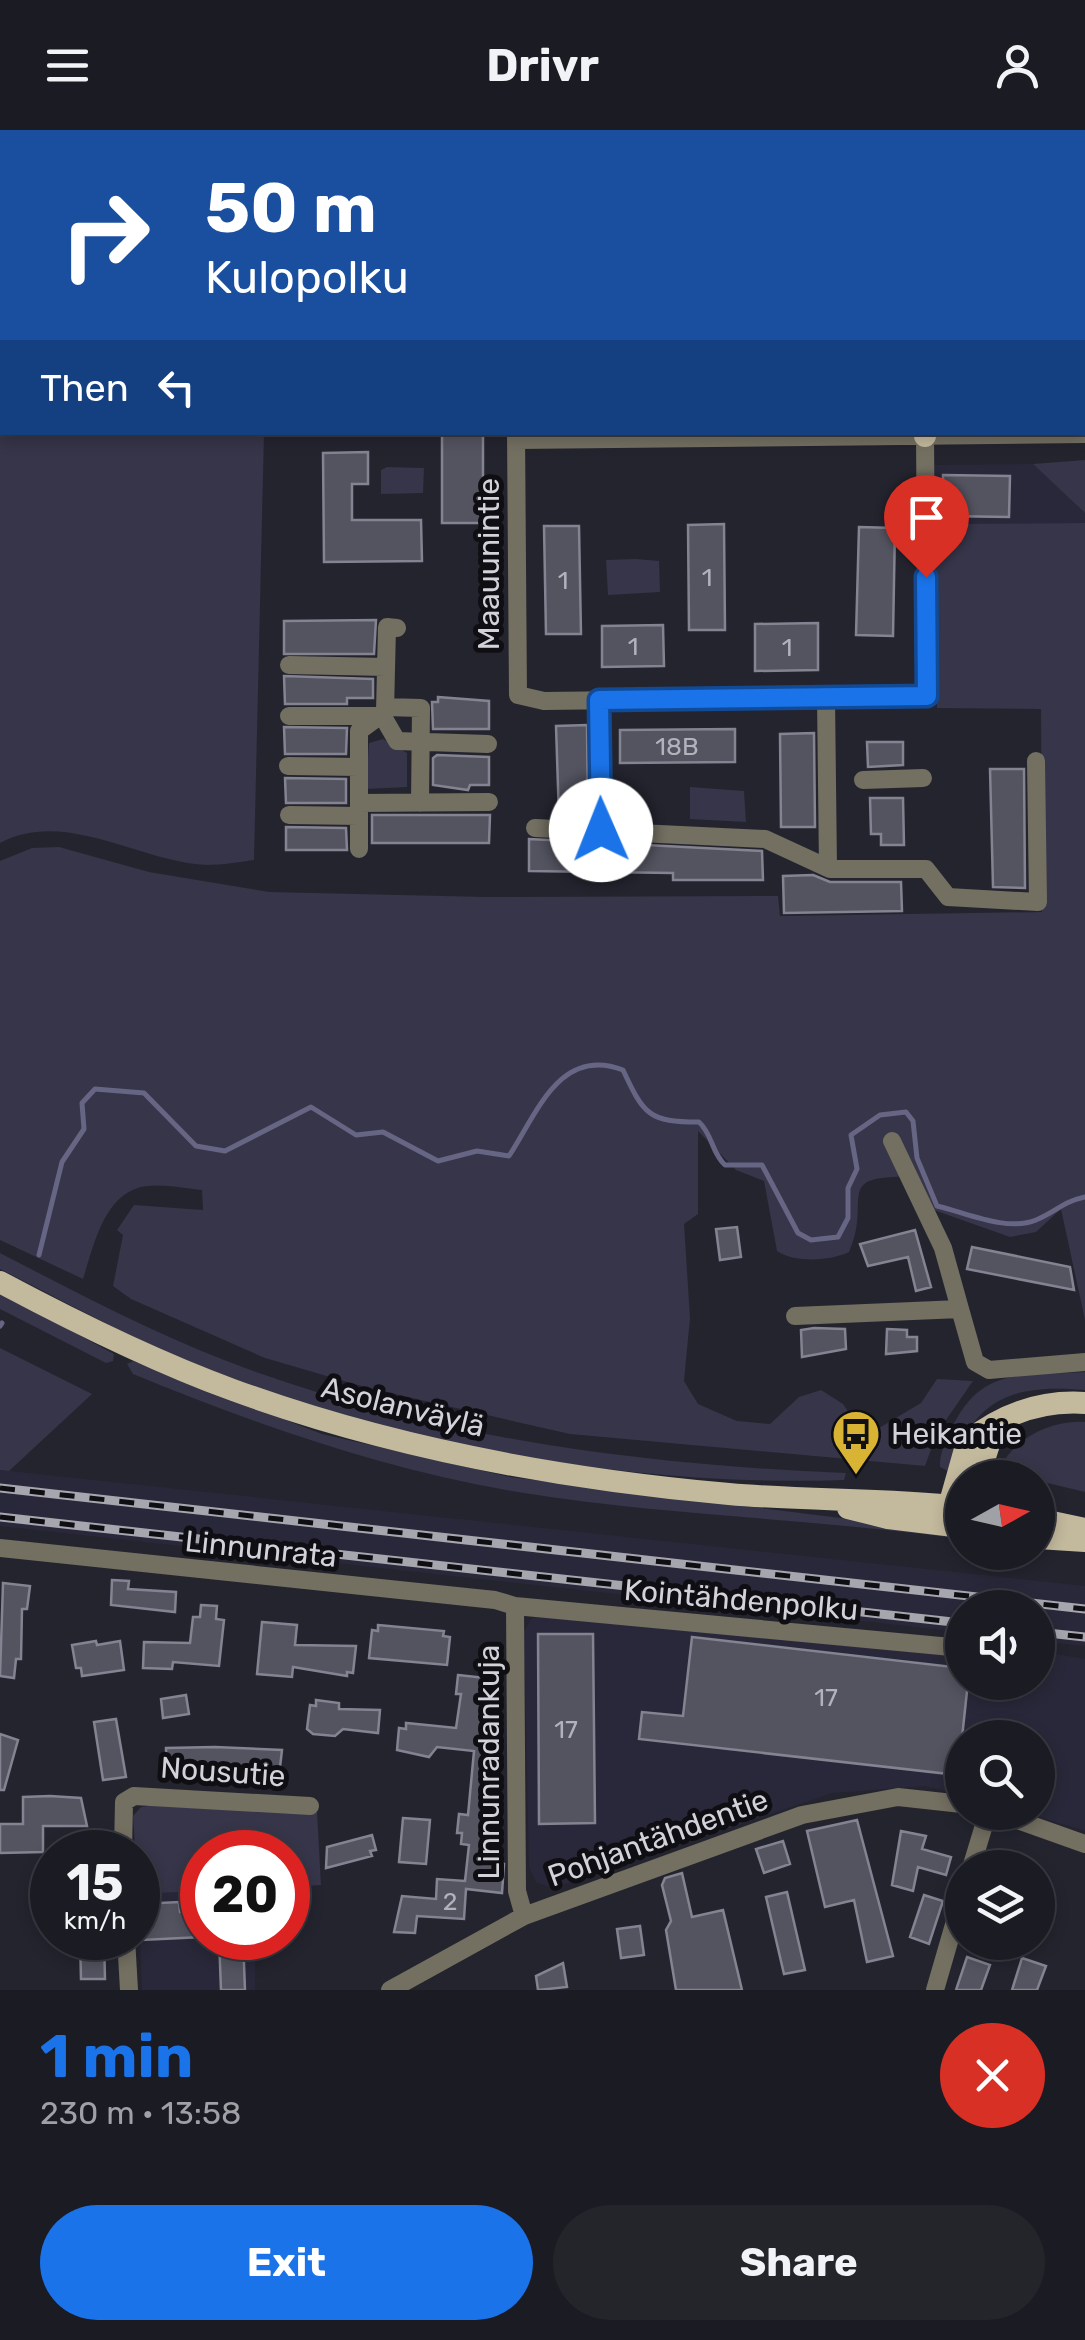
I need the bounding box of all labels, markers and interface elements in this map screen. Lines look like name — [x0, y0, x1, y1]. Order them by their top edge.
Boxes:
icon: menu — [40, 38, 95, 93]
icon: person — [990, 38, 1045, 93]
text: Drivr — [486, 39, 599, 92]
text: 50 m — [205, 167, 377, 250]
icon: right — [40, 170, 170, 300]
text: Kulopolku — [205, 251, 409, 304]
icon: left — [149, 360, 204, 415]
text: Then — [40, 365, 129, 411]
pin — [884, 475, 969, 578]
street label: Maauunintie — [471, 478, 507, 650]
icon: arrive — [899, 490, 954, 545]
house number: 1 — [702, 563, 712, 592]
house number: 1 — [558, 566, 568, 595]
house number: 1 — [628, 632, 638, 661]
house number: 1 — [782, 633, 792, 662]
house number: 18B — [655, 732, 699, 761]
position arrow — [549, 778, 653, 882]
street label: Asolanväylä — [318, 1369, 488, 1445]
bus stop icon: Heikantie — [830, 1408, 882, 1476]
place label: Heikantie — [891, 1416, 1022, 1452]
north arrow — [945, 1460, 1055, 1570]
map controls — [945, 1460, 1055, 1960]
street label: Linnunrata — [183, 1523, 339, 1575]
street label: Kointähdenpolku — [622, 1572, 860, 1628]
button: sound — [945, 1590, 1055, 1700]
street label: Linnunradankuja — [471, 1645, 507, 1879]
house number: 17 — [814, 1683, 838, 1712]
house number: 17 — [554, 1715, 578, 1744]
button: search — [945, 1720, 1055, 1830]
street label: Nousutie — [159, 1750, 287, 1794]
street label: Pohjantähdentie — [543, 1781, 773, 1895]
speed limit sign: 20 — [180, 1830, 310, 1960]
button: layers — [945, 1850, 1055, 1960]
text: 15 — [66, 1853, 124, 1913]
house number: 2 — [443, 1887, 457, 1916]
text: km/h — [64, 1906, 126, 1935]
text: 1 min — [40, 2021, 193, 2092]
button: close — [940, 2023, 1045, 2128]
text: 230 m · 13:58 — [40, 2094, 241, 2132]
button: Exit — [40, 2205, 533, 2320]
button: Share — [553, 2205, 1045, 2320]

